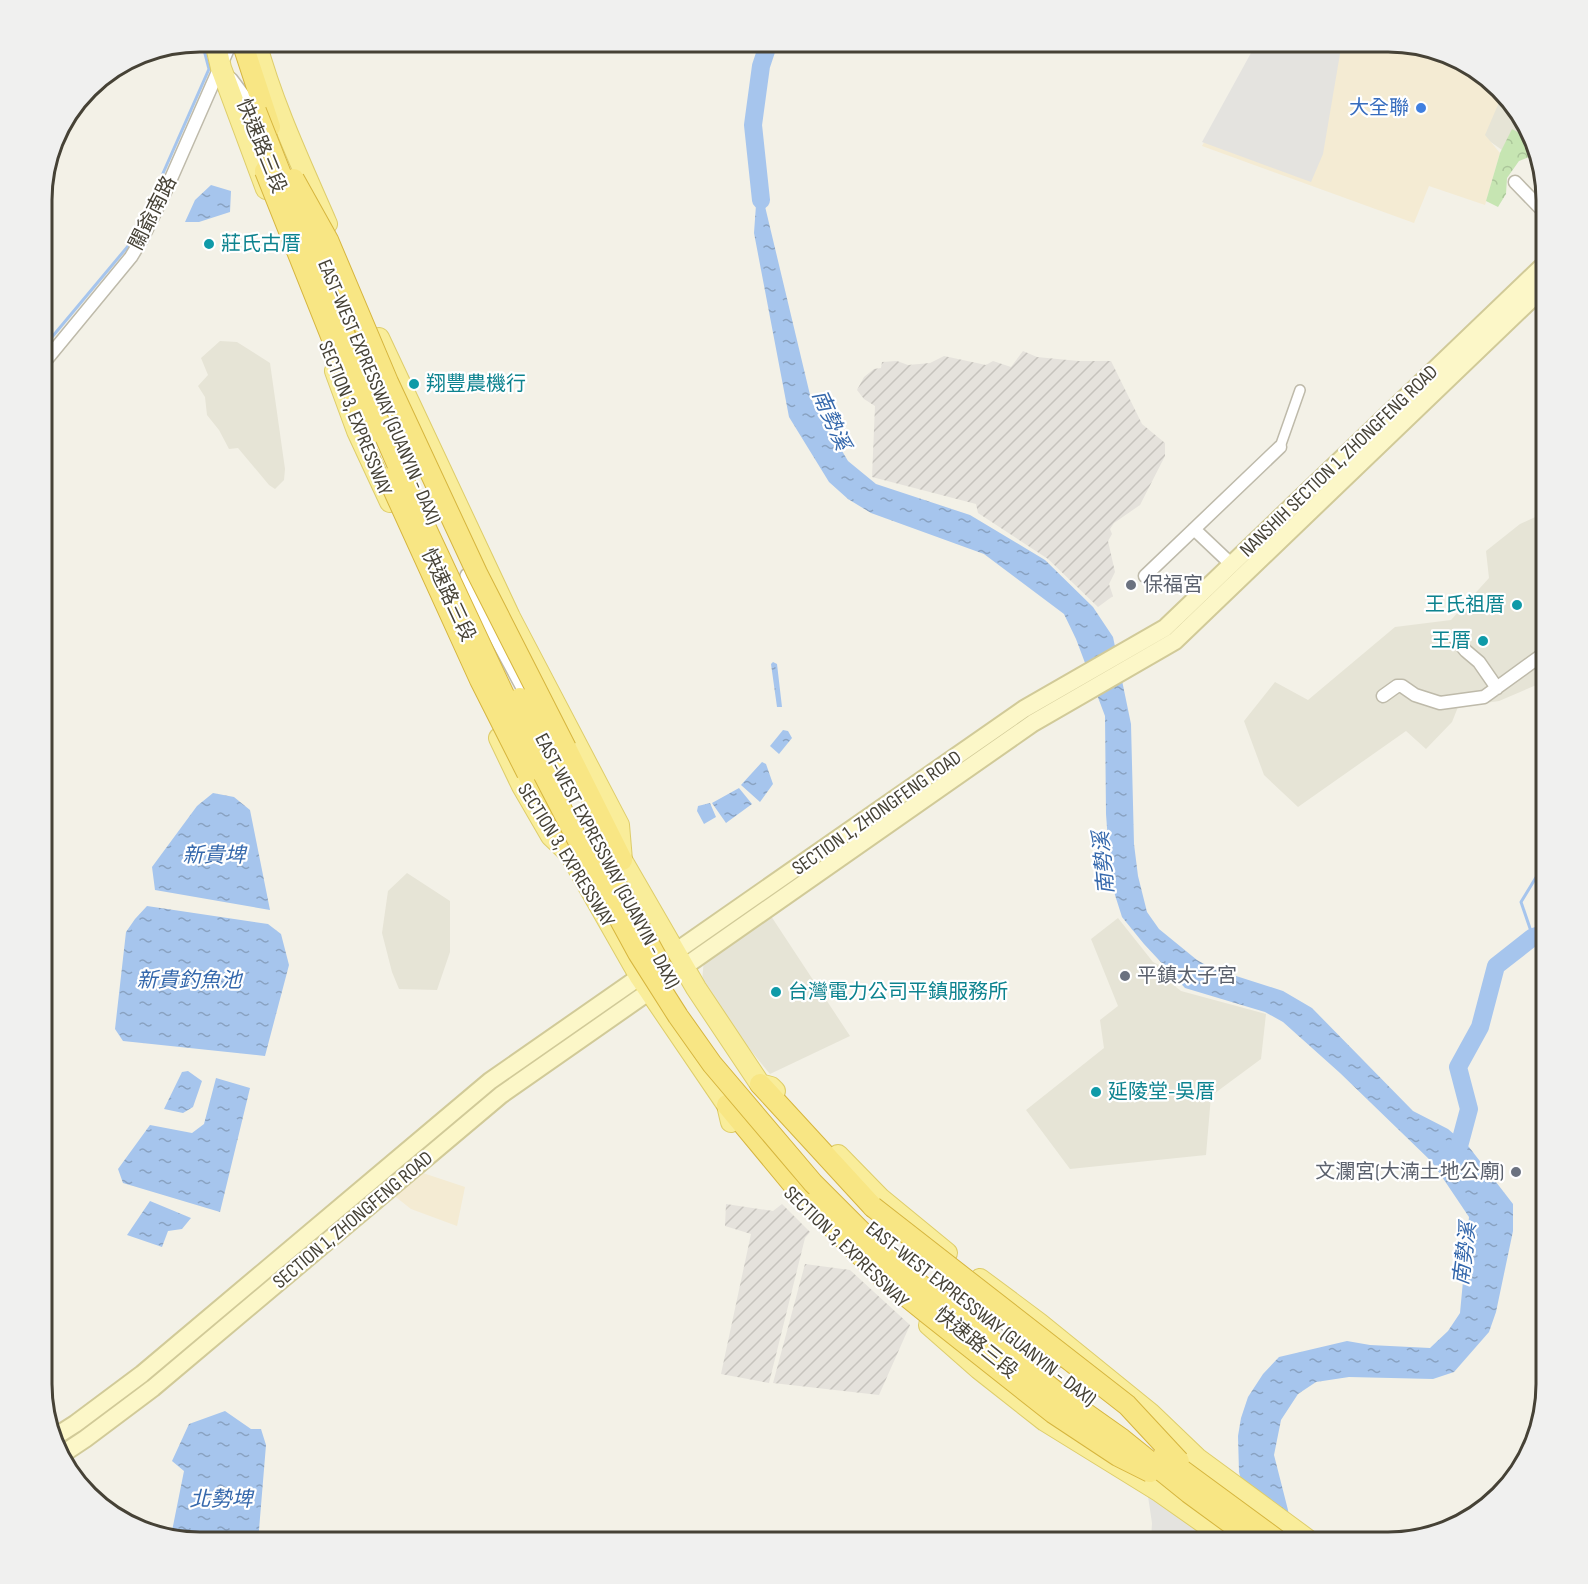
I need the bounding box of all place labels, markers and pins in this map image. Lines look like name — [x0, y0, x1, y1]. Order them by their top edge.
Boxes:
place label: 大全聯 — [1349, 96, 1409, 120]
marker: 大全聯 — [1414, 101, 1428, 115]
place label: 莊氏古厝 — [221, 232, 301, 256]
marker: 莊氏古厝 — [202, 237, 216, 251]
place label: 翔豐農機行 — [426, 372, 526, 396]
marker: 翔豐農機行 — [407, 377, 421, 391]
place label: 保福宮 — [1143, 573, 1203, 597]
marker: 保福宮 — [1124, 578, 1138, 592]
place label: 王氏祖厝 — [1425, 593, 1505, 617]
marker: 王氏祖厝 — [1510, 598, 1524, 612]
place label: 王厝 — [1431, 629, 1471, 653]
marker: 王厝 — [1476, 634, 1490, 648]
place label: 平鎮太子宮 — [1137, 964, 1237, 988]
marker: 平鎮太子宮 — [1118, 969, 1132, 983]
place label: 台灣電力公司平鎮服務所 — [788, 980, 1008, 1004]
marker: 台灣電力公司平鎮服務所 — [769, 985, 783, 999]
place label: 延陵堂-吳厝 — [1108, 1080, 1215, 1104]
marker: 延陵堂-吳厝 — [1089, 1085, 1103, 1099]
place label: 文瀾宮(大湳土地公廟) — [1315, 1160, 1504, 1184]
marker: 文瀾宮(大湳土地公廟) — [1509, 1165, 1523, 1179]

